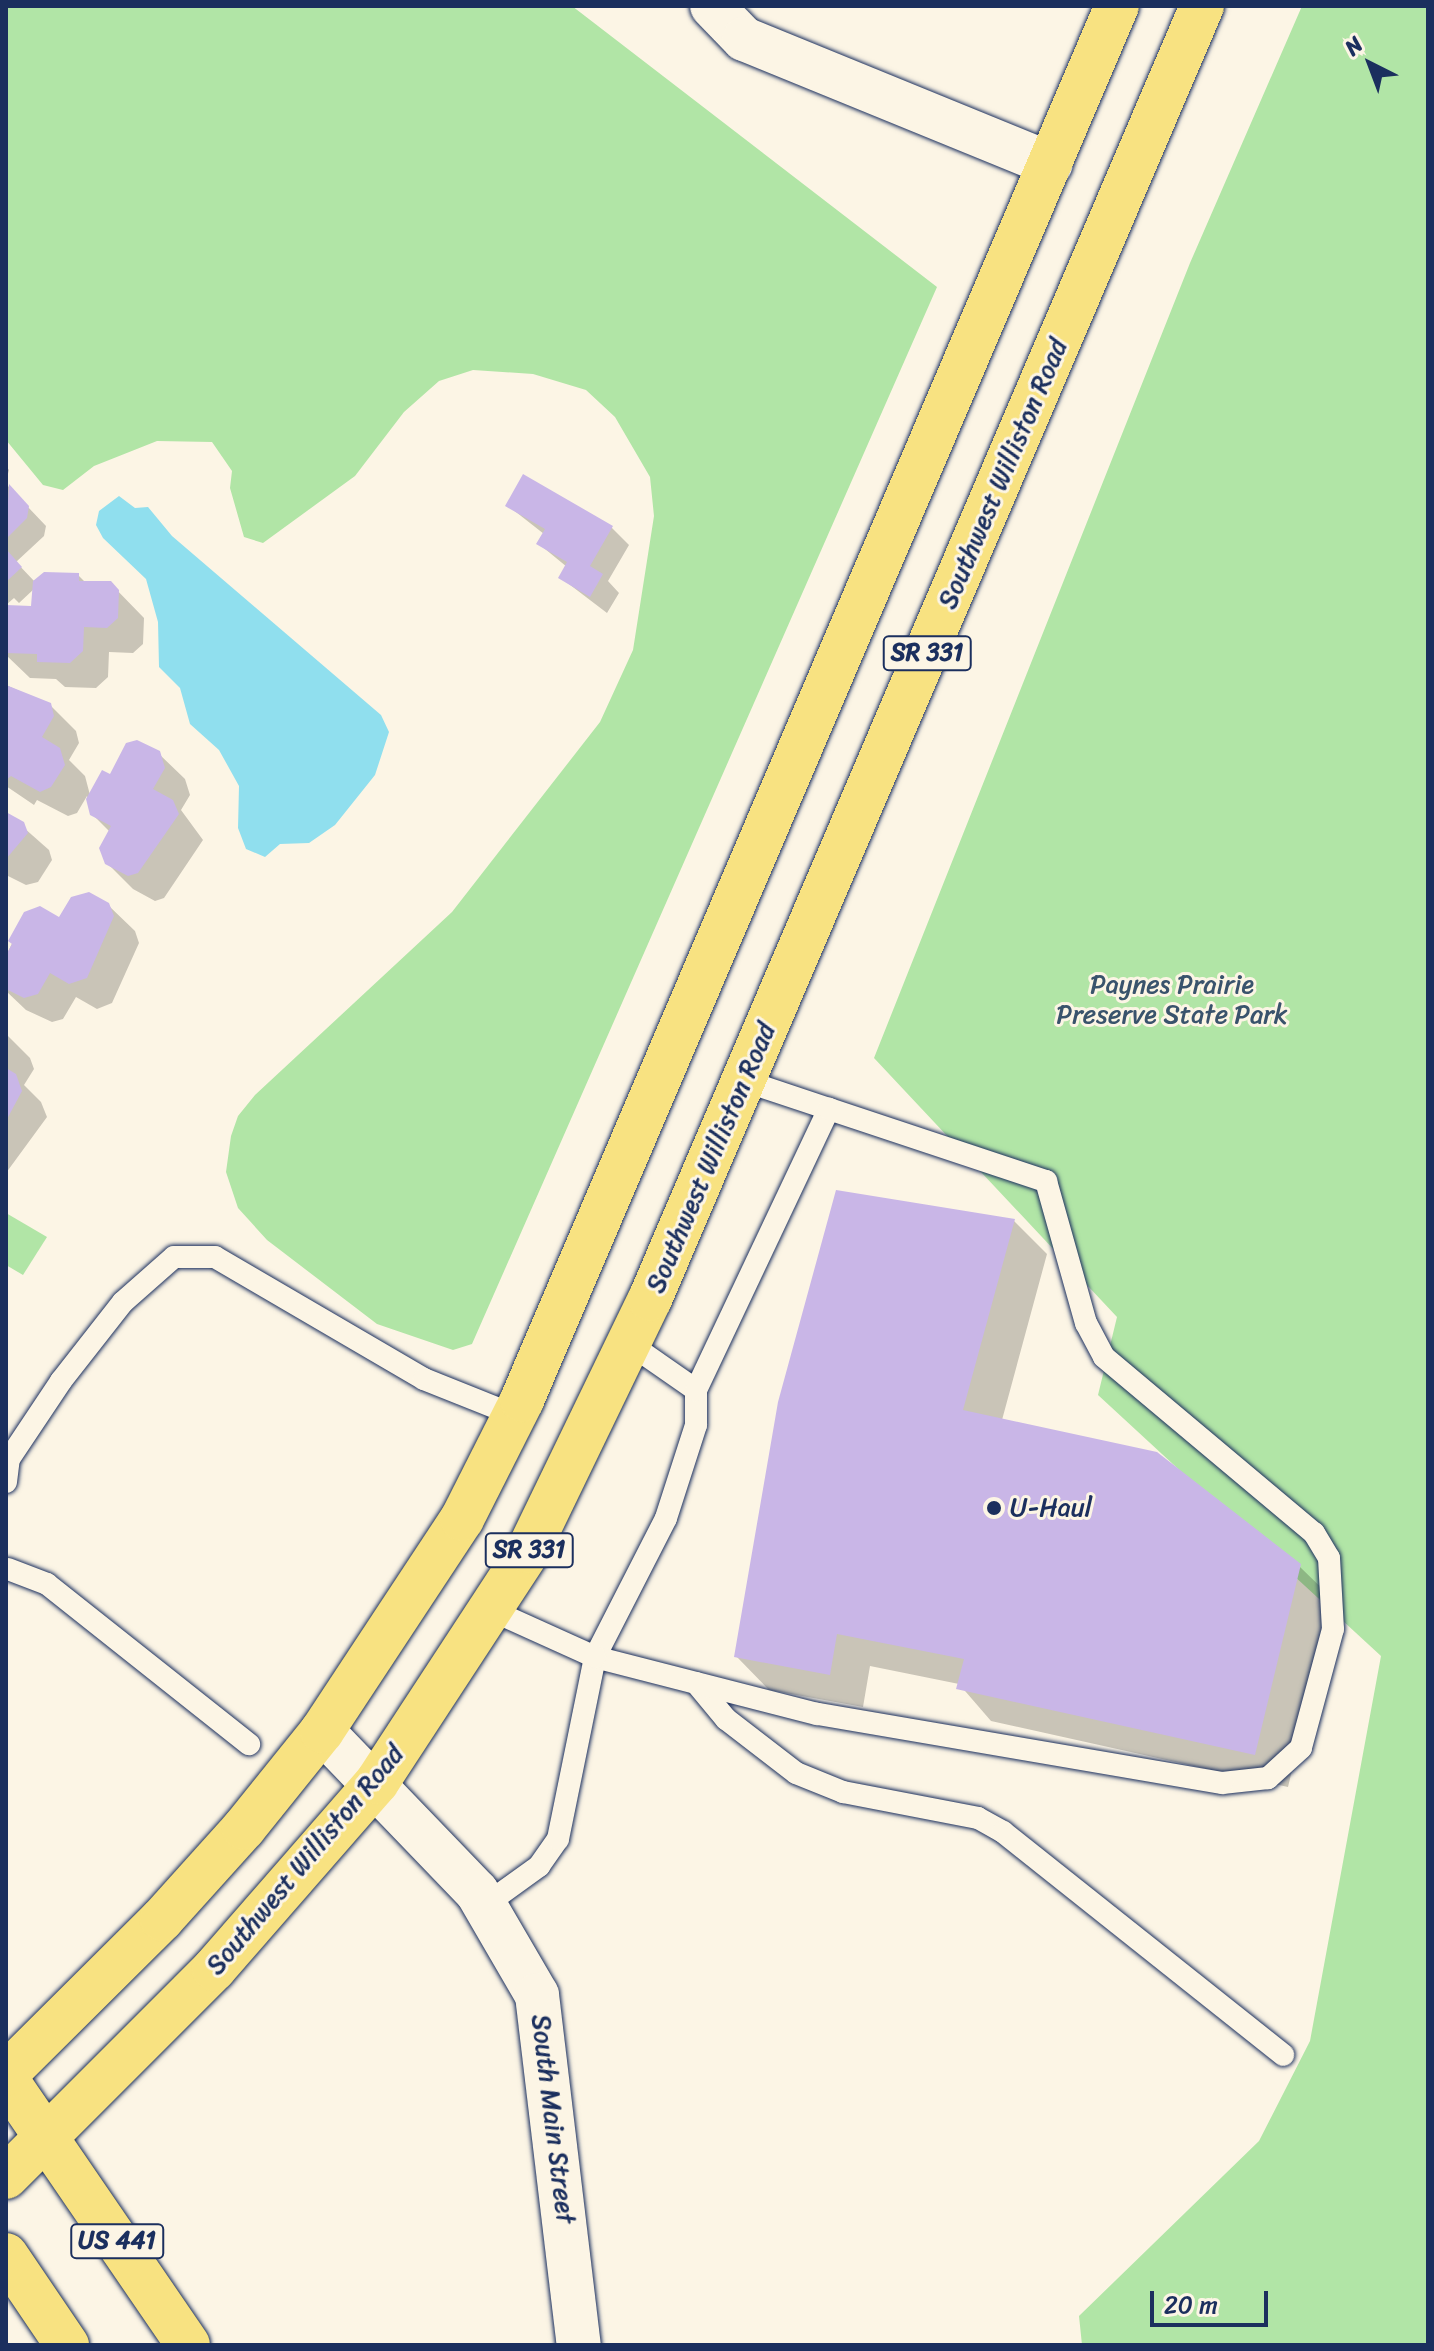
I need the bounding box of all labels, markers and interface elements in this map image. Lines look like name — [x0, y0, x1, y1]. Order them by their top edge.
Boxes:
north arrow — [1330, 24, 1410, 104]
text: N — [1335, 26, 1372, 65]
street label: Southwest Williston Road — [932, 335, 1074, 613]
road number: SR 331 — [881, 633, 973, 673]
park label: Paynes Prairie Preserve State Park — [1056, 969, 1288, 1030]
street label: Southwest Williston Road — [640, 1019, 782, 1297]
place label: U-Haul — [1010, 1492, 1092, 1524]
marker: U-Haul — [985, 1499, 1003, 1517]
road number: SR 331 — [483, 1530, 575, 1570]
street label: Southwest Williston Road — [200, 1739, 410, 1981]
street label: South Main Street — [525, 2011, 581, 2227]
road number: US 441 — [69, 2221, 165, 2261]
scale bar — [1154, 2275, 1272, 2325]
text: 20 m — [1164, 2284, 1218, 2326]

